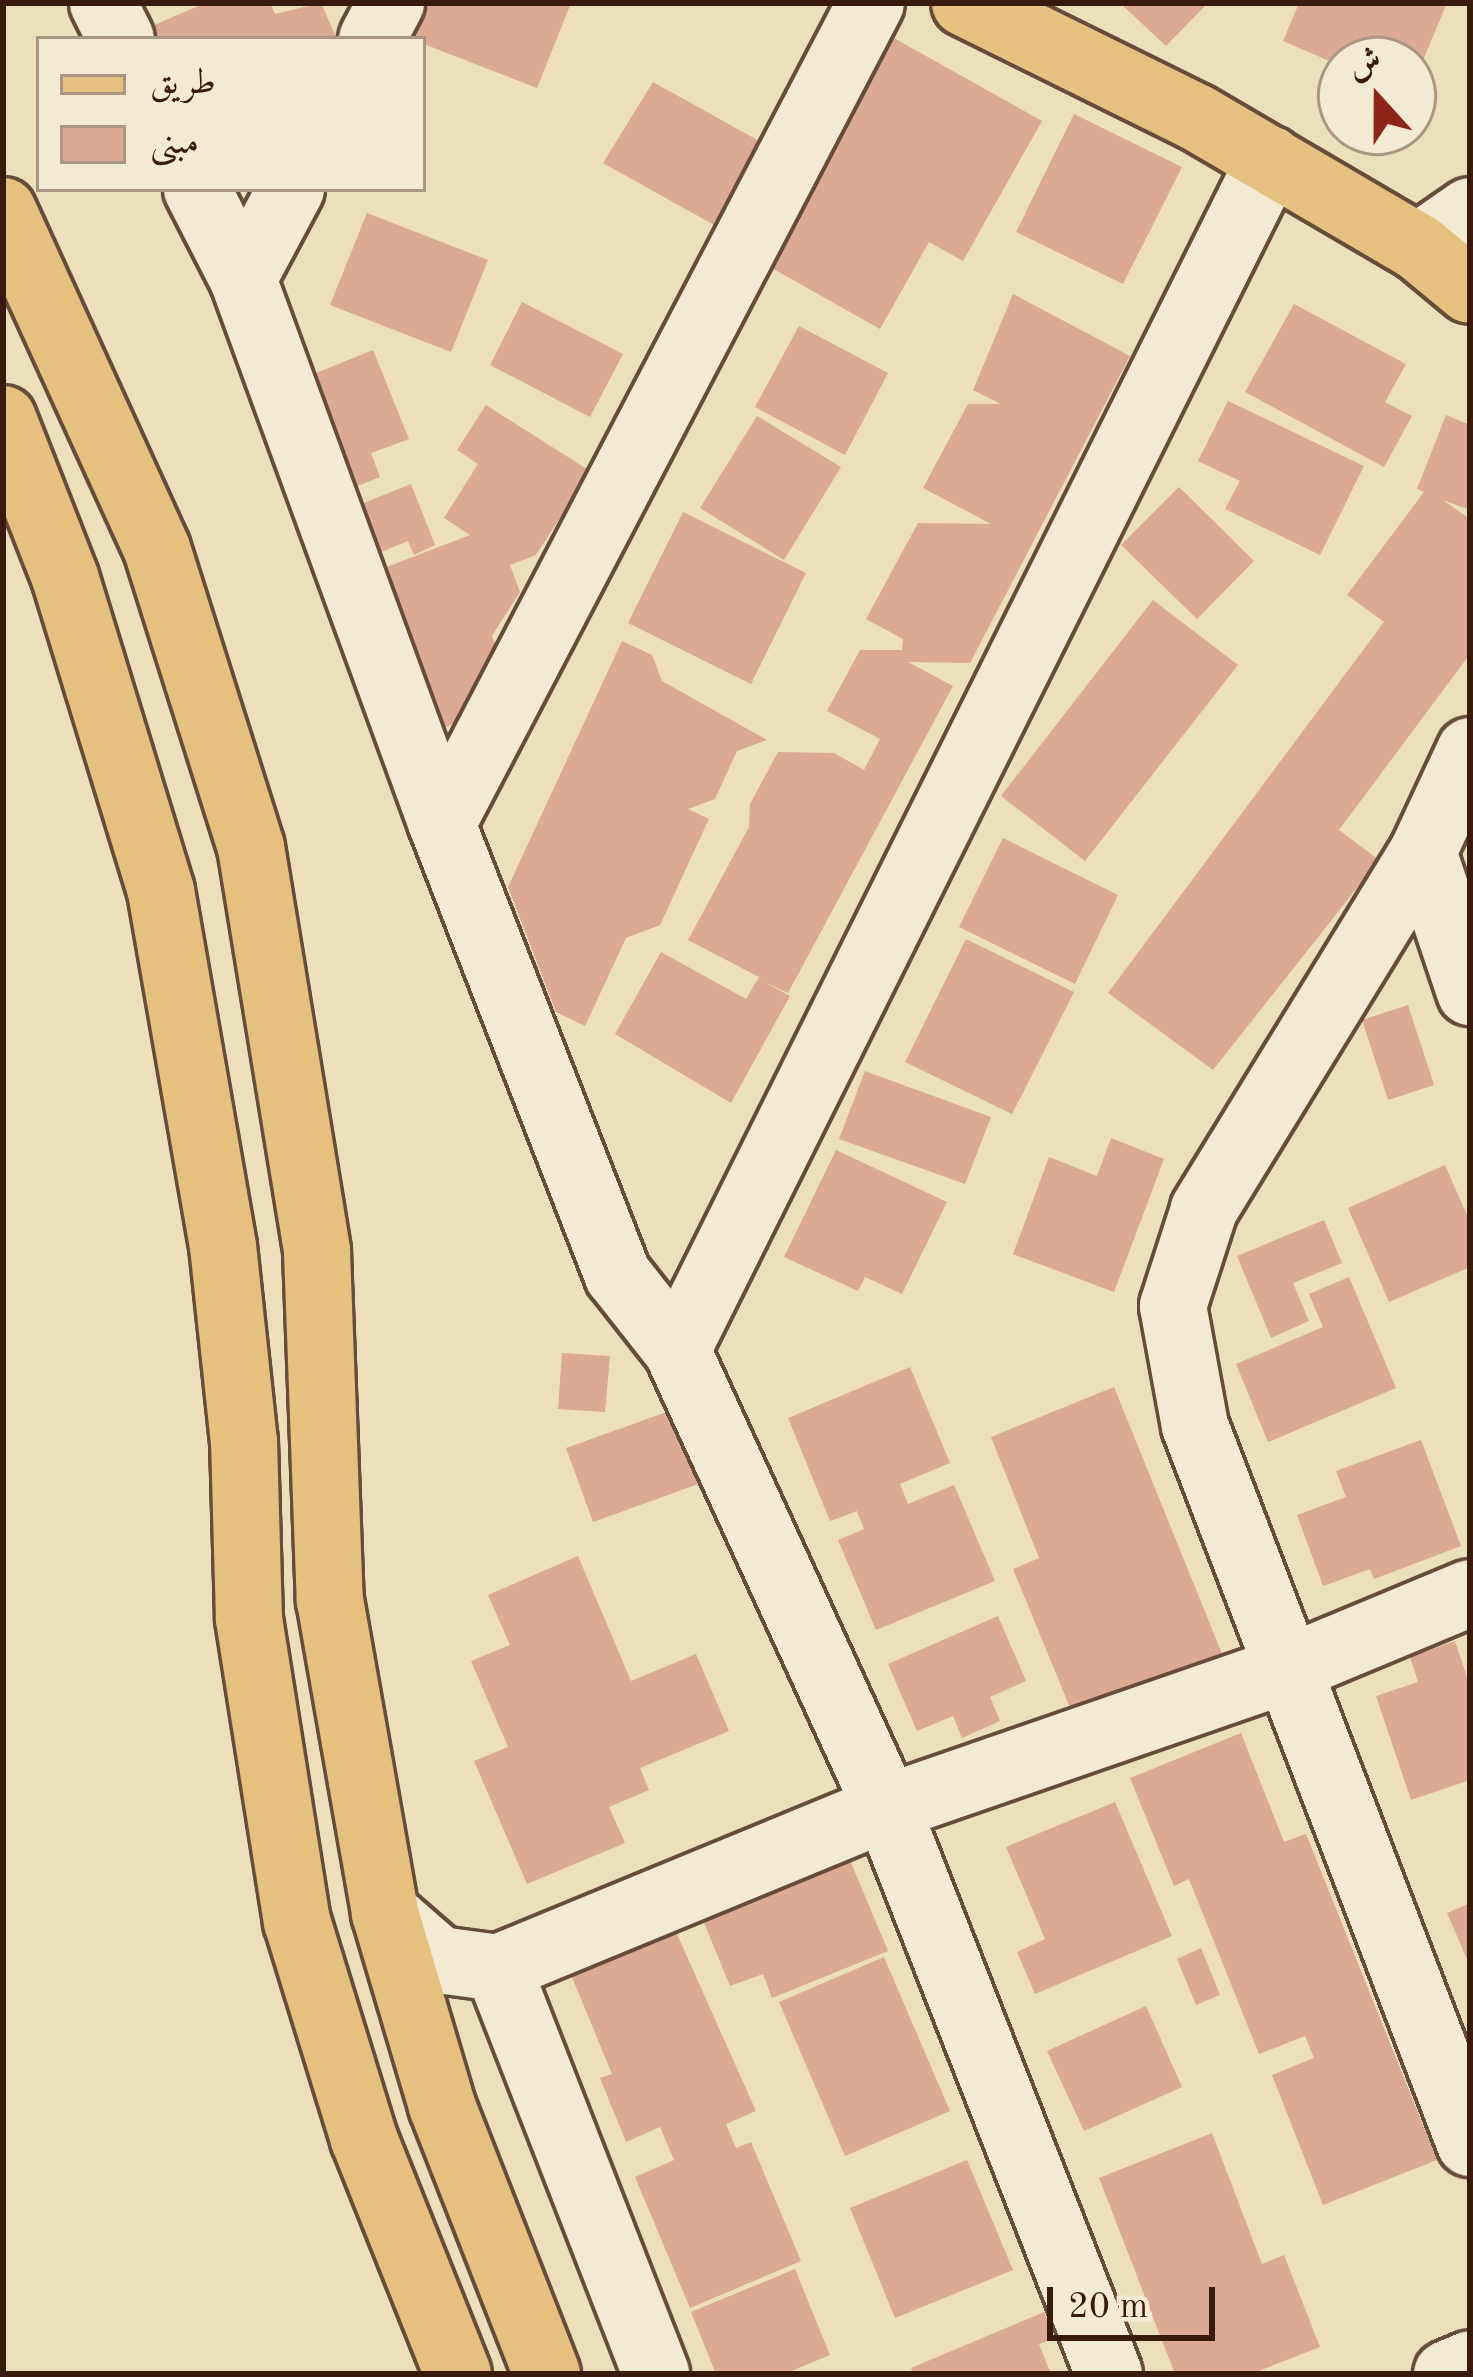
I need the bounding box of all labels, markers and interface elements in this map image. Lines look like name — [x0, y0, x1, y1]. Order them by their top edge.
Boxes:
legend — [36, 36, 426, 192]
north arrow — [1317, 36, 1437, 156]
text: ش — [1344, 43, 1386, 86]
text: طريق — [150, 66, 216, 102]
text: مبنى — [150, 126, 199, 162]
scale bar — [1053, 2263, 1221, 2337]
text: 20 m — [1068, 2290, 1148, 2326]

